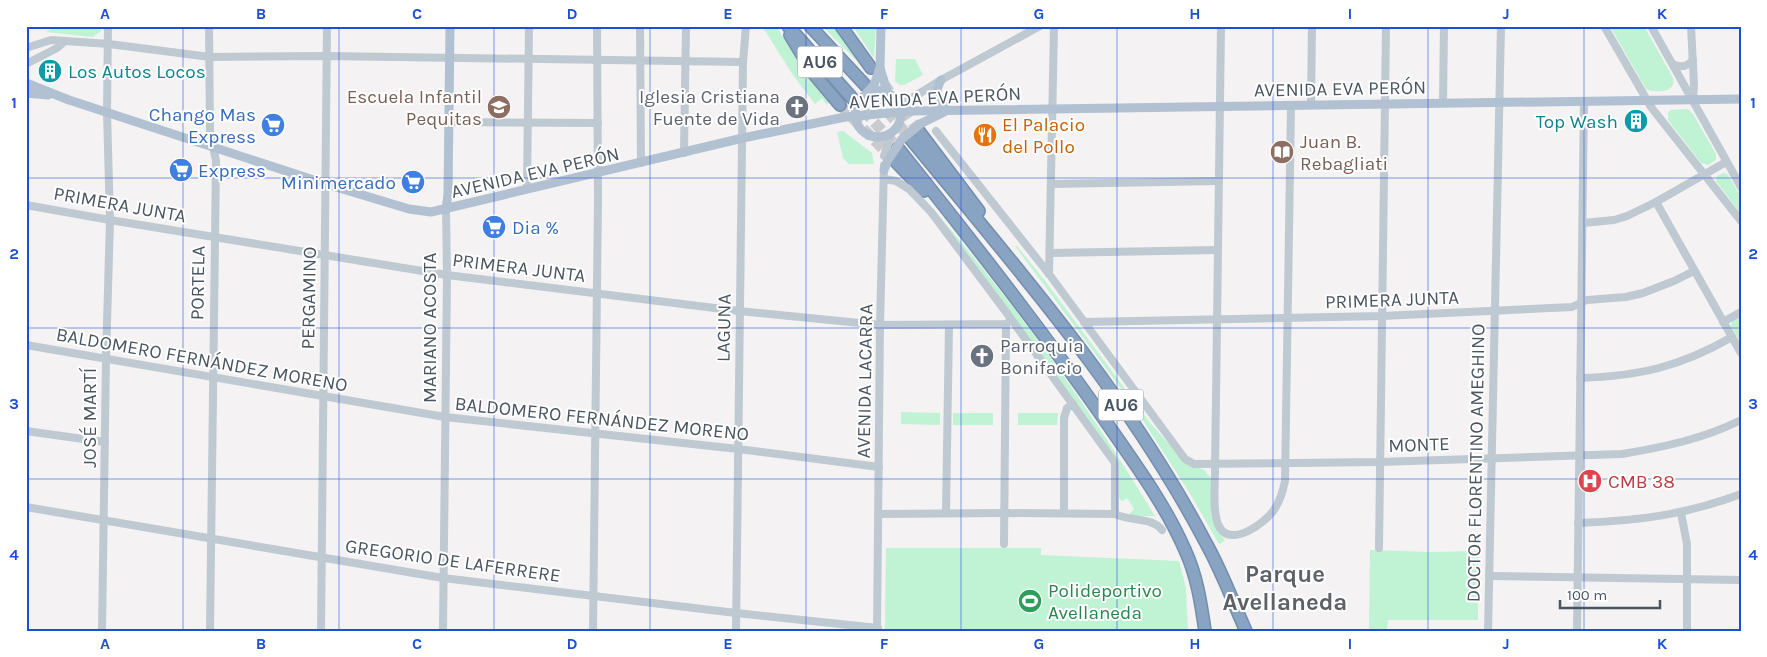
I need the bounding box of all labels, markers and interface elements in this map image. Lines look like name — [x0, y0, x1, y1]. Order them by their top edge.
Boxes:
text: A — [100, 4, 110, 23]
text: B — [256, 4, 266, 23]
text: C — [412, 4, 422, 23]
text: D — [567, 4, 578, 23]
text: E — [723, 4, 733, 23]
text: F — [880, 4, 889, 23]
text: G — [1034, 4, 1044, 23]
text: H — [1189, 4, 1201, 23]
text: I — [1348, 4, 1352, 23]
text: J — [1502, 4, 1510, 23]
text: K — [1657, 4, 1668, 23]
road number: AU6 — [798, 46, 842, 78]
building icon: Los Autos Locos — [37, 58, 63, 84]
place label: Los Autos Locos — [68, 61, 206, 83]
street label: AVENIDA EVA PERÓN — [1254, 75, 1426, 102]
street label: AVENIDA EVA PERÓN — [848, 82, 1022, 113]
place label: Escuela Infantil Pequitas — [347, 86, 482, 130]
place label: Iglesia Cristiana Fuente de Vida — [639, 86, 780, 130]
text: 1 — [11, 93, 17, 112]
text: 1 — [1750, 93, 1756, 112]
school or university icon: Escuela Infantil Pequitas — [486, 94, 512, 120]
church icon: Iglesia Cristiana Fuente de Vida — [784, 94, 810, 120]
place label: Chango Mas Express — [149, 104, 256, 148]
building icon: Top Wash — [1623, 108, 1649, 134]
place label: Top Wash — [1536, 111, 1618, 133]
supermarket icon: Chango Mas Express — [260, 112, 286, 138]
place label: El Palacio del Pollo — [1002, 114, 1085, 158]
restaurant icon: El Palacio del Pollo — [972, 122, 998, 148]
place label: Juan B. Rebagliati — [1300, 131, 1388, 175]
library icon: Juan B. Rebagliati — [1269, 139, 1295, 165]
street label: AVENIDA EVA PERÓN — [449, 142, 622, 203]
supermarket icon: Express — [168, 157, 194, 183]
place label: Express — [198, 160, 266, 182]
supermarket icon: Minimercado — [400, 169, 426, 195]
place label: Minimercado — [281, 172, 396, 194]
street label: PRIMERA JUNTA — [52, 183, 188, 227]
supermarket icon: Dia % — [481, 214, 507, 240]
place label: Dia % — [512, 217, 559, 239]
text: 2 — [9, 244, 19, 263]
text: 2 — [1748, 244, 1758, 263]
street label: PORTELA — [186, 246, 210, 320]
street label: PERGAMINO — [297, 246, 321, 350]
street label: PRIMERA JUNTA — [451, 249, 587, 287]
street label: MARIANO ACOSTA — [419, 253, 441, 403]
street label: PRIMERA JUNTA — [1325, 287, 1459, 313]
street label: LAGUNA — [712, 294, 736, 362]
street label: AVENIDA LACARRA — [853, 303, 877, 458]
street label: BALDOMERO FERNÁNDEZ MORENO — [54, 322, 350, 396]
street label: DOCTOR FLORENTINO AMEGHINO — [1463, 324, 1489, 602]
place label: Parroquia Bonifacio — [1000, 335, 1084, 379]
church icon: Parroquia Bonifacio — [969, 343, 995, 369]
street label: JOSÉ MARTÍ — [78, 367, 101, 468]
road number: AU6 — [1098, 390, 1144, 420]
street label: BALDOMERO FERNÁNDEZ MORENO — [454, 392, 750, 445]
text: 3 — [9, 394, 19, 413]
text: 3 — [1748, 394, 1758, 413]
street label: MONTE — [1388, 433, 1450, 457]
hospital icon: CMB 38 — [1577, 468, 1603, 494]
place label: CMB 38 — [1608, 471, 1675, 493]
street label: GREGORIO DE LAFERRERE — [344, 535, 562, 587]
text: 4 — [9, 545, 19, 564]
text: 4 — [1748, 545, 1758, 564]
district label: Parque Avellaneda — [1223, 560, 1347, 616]
scale bar — [1560, 577, 1660, 609]
place label: Polideportivo Avellaneda — [1048, 580, 1162, 624]
text: 100 m — [1567, 586, 1607, 604]
sports icon: Polideportivo Avellaneda — [1017, 588, 1043, 614]
text: A — [100, 634, 110, 653]
text: B — [256, 634, 266, 653]
text: C — [412, 634, 422, 653]
text: D — [567, 634, 578, 653]
text: E — [723, 634, 733, 653]
text: F — [880, 634, 889, 653]
text: G — [1034, 634, 1044, 653]
text: H — [1189, 634, 1201, 653]
text: I — [1348, 634, 1352, 653]
text: J — [1502, 634, 1510, 653]
text: K — [1657, 634, 1668, 653]

